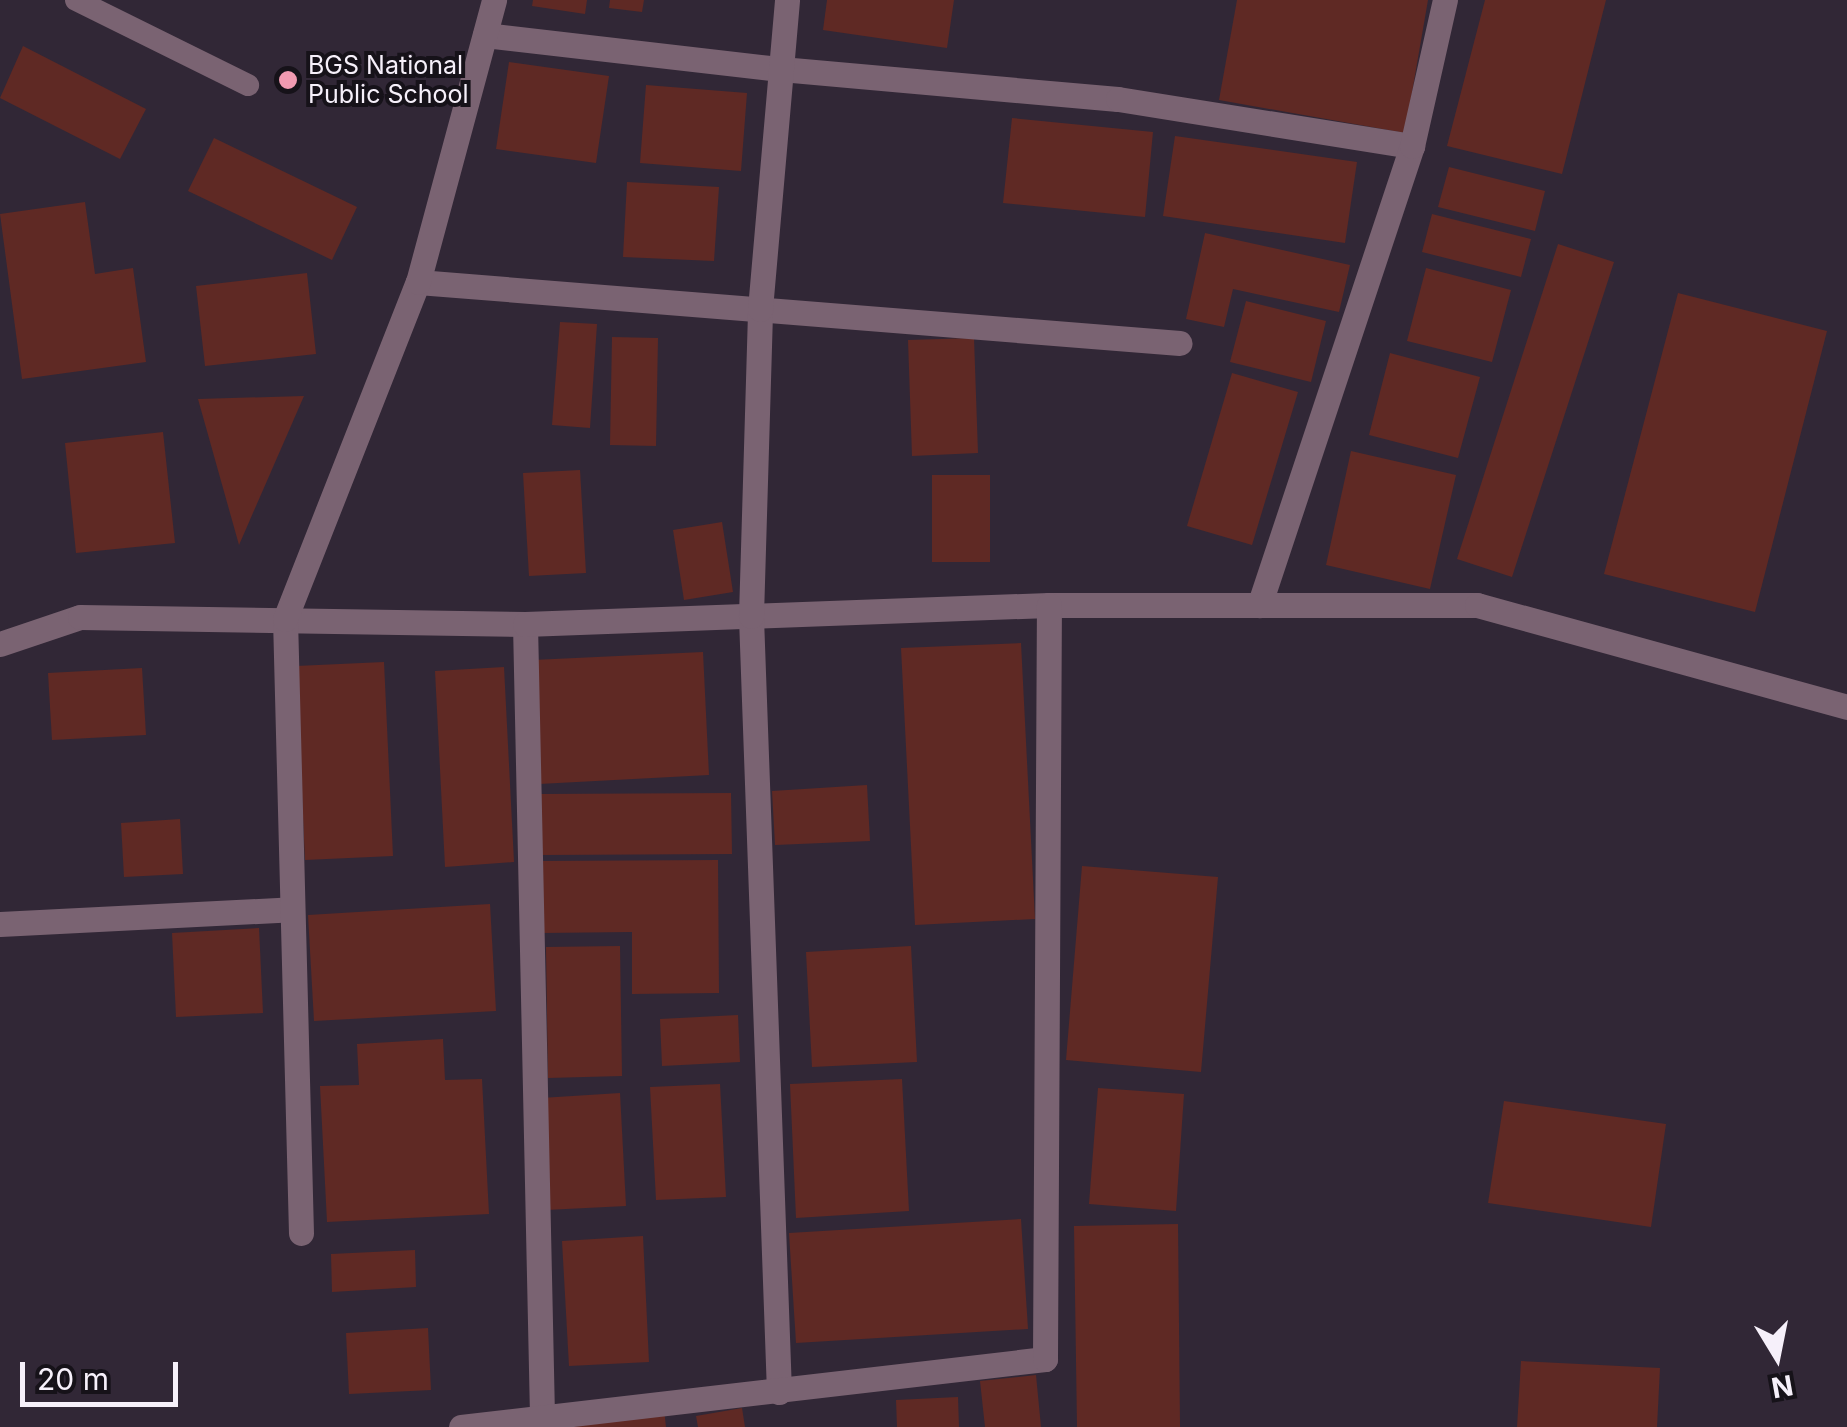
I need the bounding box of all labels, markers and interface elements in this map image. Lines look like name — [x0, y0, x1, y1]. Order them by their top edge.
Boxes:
place label: BGS National Public School — [308, 51, 469, 110]
marker: BGS National Public School — [277, 69, 299, 91]
north arrow — [1727, 1307, 1827, 1407]
scale bar — [25, 1342, 182, 1404]
text: 20 m — [37, 1361, 109, 1397]
text: N — [1769, 1368, 1796, 1405]

